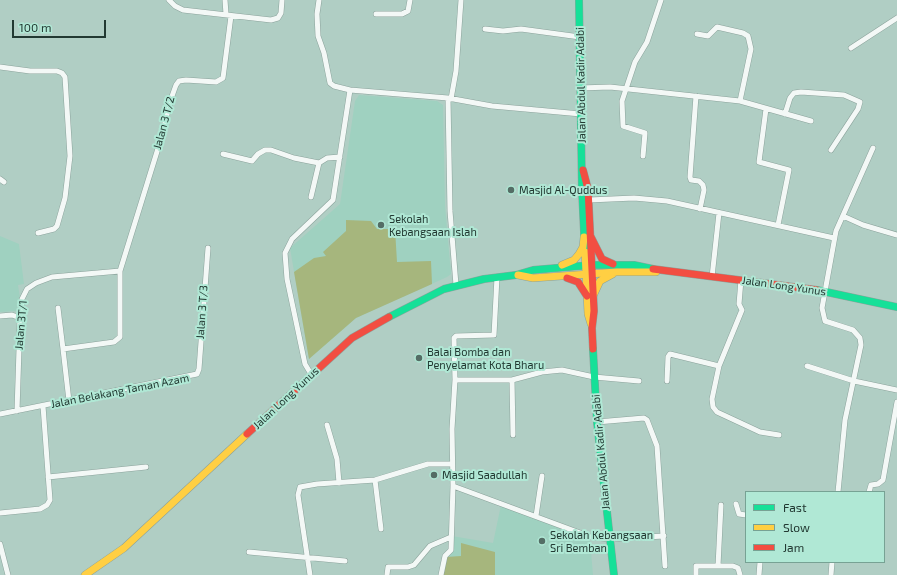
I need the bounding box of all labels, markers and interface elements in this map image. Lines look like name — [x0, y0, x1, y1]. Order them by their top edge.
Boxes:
scale bar — [14, 12, 108, 38]
text: 100 m — [19, 20, 51, 34]
street label: Jalan Abdul Kadir Adabi — [573, 27, 589, 143]
street label: Jalan 3 T/2 — [151, 95, 177, 151]
place label: Masjid Al-Quddus — [519, 183, 607, 197]
marker: Masjid Al-Quddus — [506, 185, 516, 195]
place label: Sekolah Kebangsaan Islah — [389, 212, 477, 238]
marker: Sekolah Kebangsaan Islah — [376, 220, 386, 230]
street label: Jalan Long Yunus — [741, 274, 827, 298]
street label: Jalan 3 T/3 — [194, 285, 210, 339]
street label: Jalan 3T/1 — [12, 300, 30, 350]
place label: Balai Bomba dan Penyelamat Kota Bharu — [427, 345, 544, 371]
marker: Balai Bomba dan Penyelamat Kota Bharu — [414, 353, 424, 363]
street label: Jalan Long Yunus — [250, 364, 322, 432]
street label: Jalan Belakang Taman Azam — [50, 371, 190, 411]
street label: Jalan Abdul Kadir Adabi — [589, 394, 613, 510]
place label: Masjid Saadullah — [442, 468, 527, 482]
marker: Masjid Saadullah — [429, 470, 439, 480]
legend — [745, 491, 885, 563]
text: Fast — [783, 500, 806, 514]
text: Slow — [783, 520, 810, 534]
place label: Sekolah Kebangsaan Sri Bemban — [550, 528, 653, 554]
marker: Sekolah Kebangsaan Sri Bemban — [537, 536, 547, 546]
text: Jam — [783, 540, 804, 554]

